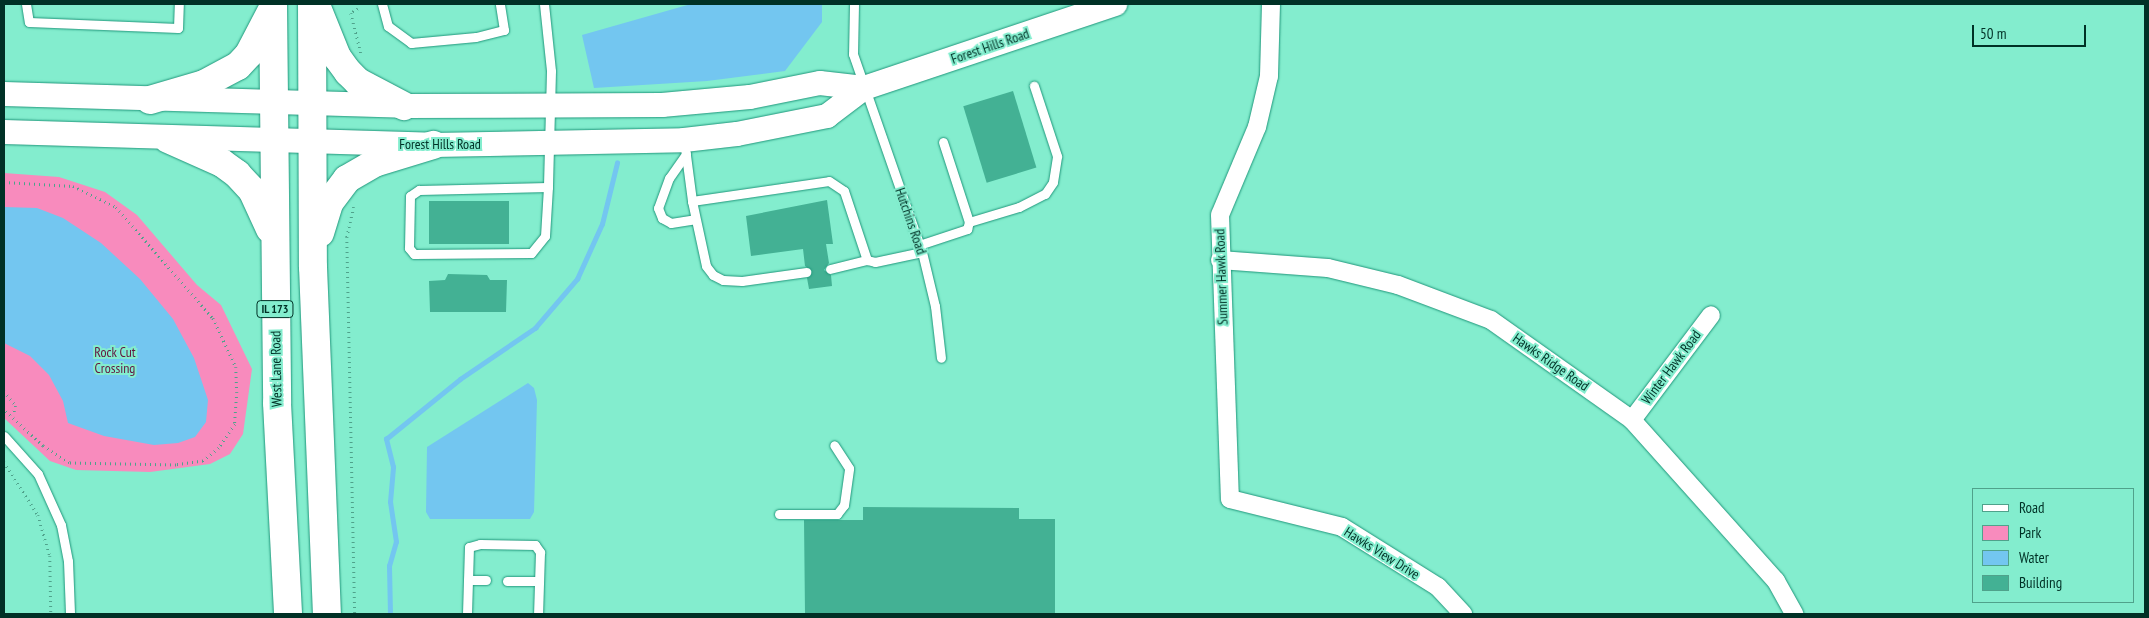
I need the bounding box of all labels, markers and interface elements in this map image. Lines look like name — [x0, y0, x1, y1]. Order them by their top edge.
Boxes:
scale bar — [1974, 15, 2088, 47]
text: 50 m — [1980, 24, 2006, 43]
street label: Forest Hills Road — [949, 25, 1031, 67]
street label: Forest Hills Road — [399, 136, 481, 152]
street label: Hutchins Road — [892, 186, 930, 256]
street label: Summer Hawk Road — [1211, 228, 1231, 326]
road number: IL 173 — [255, 300, 295, 318]
street label: Winter Hawk Road — [1638, 327, 1704, 407]
street label: Hawks Ridge Road — [1510, 330, 1592, 394]
street label: West Lane Road — [267, 331, 285, 407]
park label: Rock Cut Crossing — [94, 344, 136, 377]
legend — [1972, 488, 2134, 603]
text: Road — [2019, 498, 2045, 517]
street label: Hawks View Drive — [1341, 523, 1423, 583]
text: Park — [2019, 523, 2041, 542]
text: Water — [2019, 548, 2049, 567]
text: Building — [2019, 573, 2062, 592]

